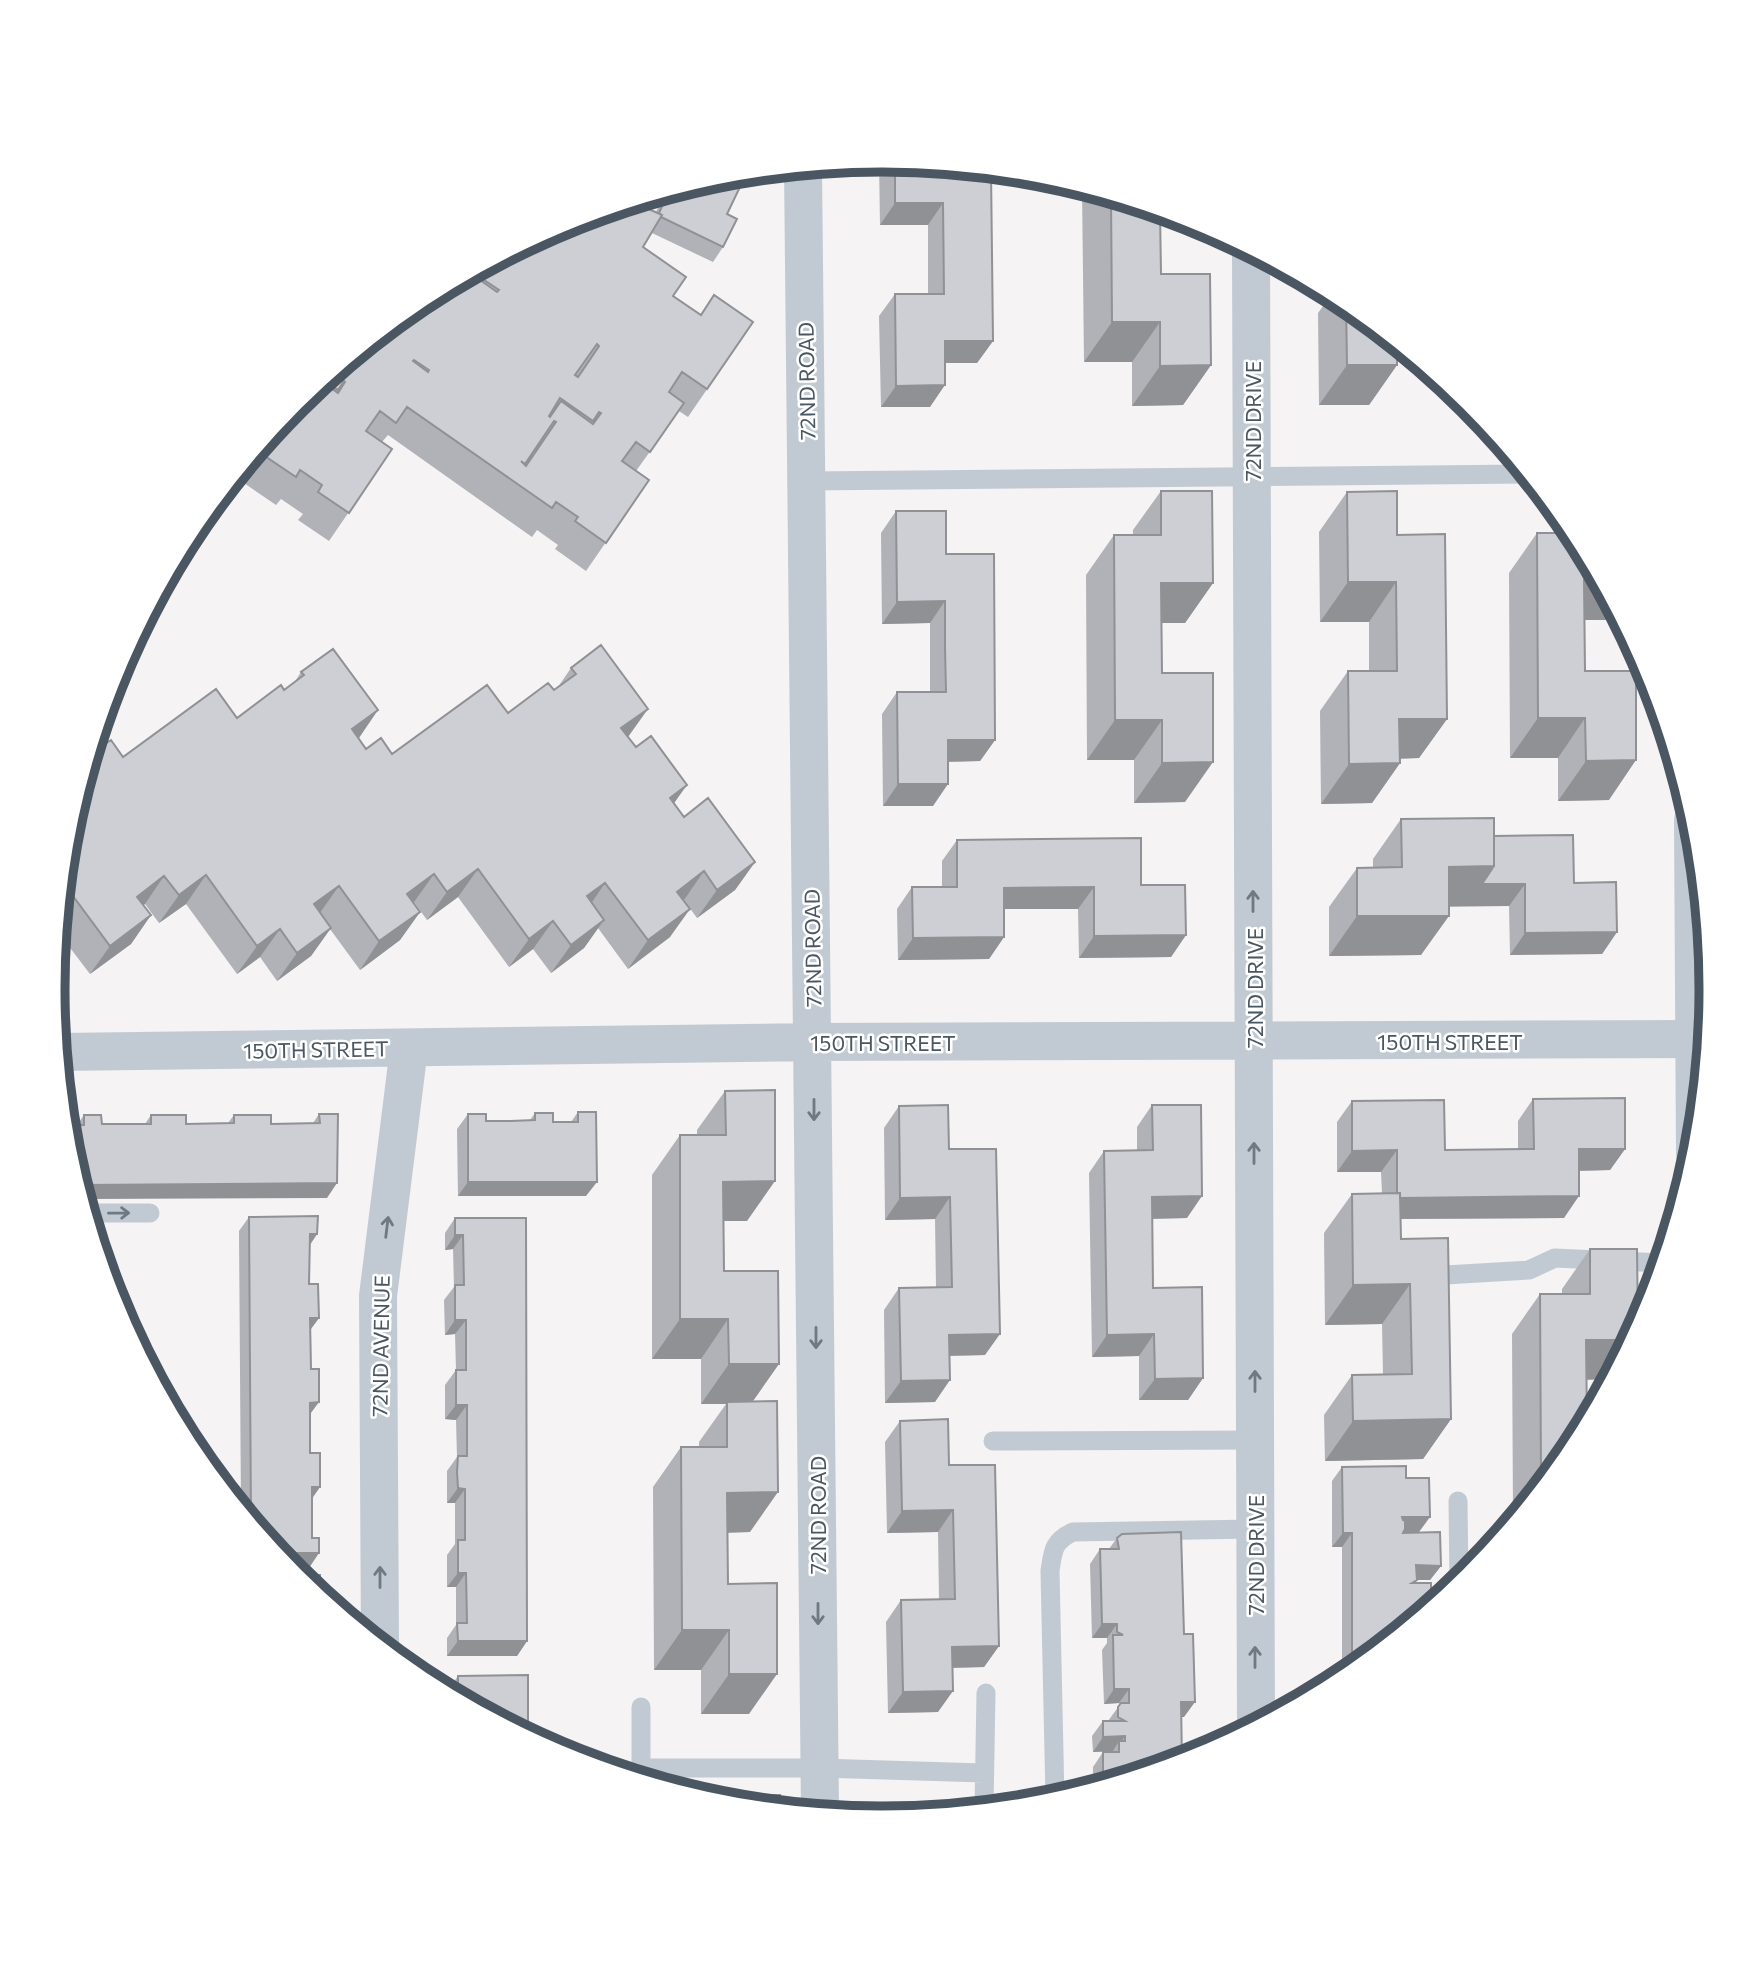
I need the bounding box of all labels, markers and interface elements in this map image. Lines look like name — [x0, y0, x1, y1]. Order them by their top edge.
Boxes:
street label: 72ND ROAD — [792, 322, 820, 440]
street label: 72ND DRIVE — [1240, 361, 1265, 481]
street label: 72ND ROAD — [798, 889, 826, 1007]
one-way arrow — [1247, 890, 1260, 913]
street label: 72ND DRIVE — [1242, 928, 1267, 1048]
street label: 150TH STREET — [1377, 1029, 1523, 1054]
street label: 150TH STREET — [810, 1030, 956, 1055]
street label: 150TH STREET — [243, 1035, 389, 1063]
one-way arrow — [807, 1098, 821, 1121]
one-way arrow — [1247, 1142, 1261, 1165]
one-way arrow — [107, 1206, 130, 1220]
one-way arrow — [380, 1216, 393, 1239]
street label: 72ND AVENUE — [366, 1275, 394, 1417]
one-way arrow — [809, 1326, 822, 1349]
one-way arrow — [1248, 1369, 1262, 1392]
street label: 72ND ROAD — [805, 1456, 830, 1574]
street label: 72ND DRIVE — [1243, 1495, 1268, 1615]
one-way arrow — [373, 1565, 387, 1588]
one-way arrow — [811, 1602, 825, 1625]
one-way arrow — [1248, 1646, 1262, 1669]

